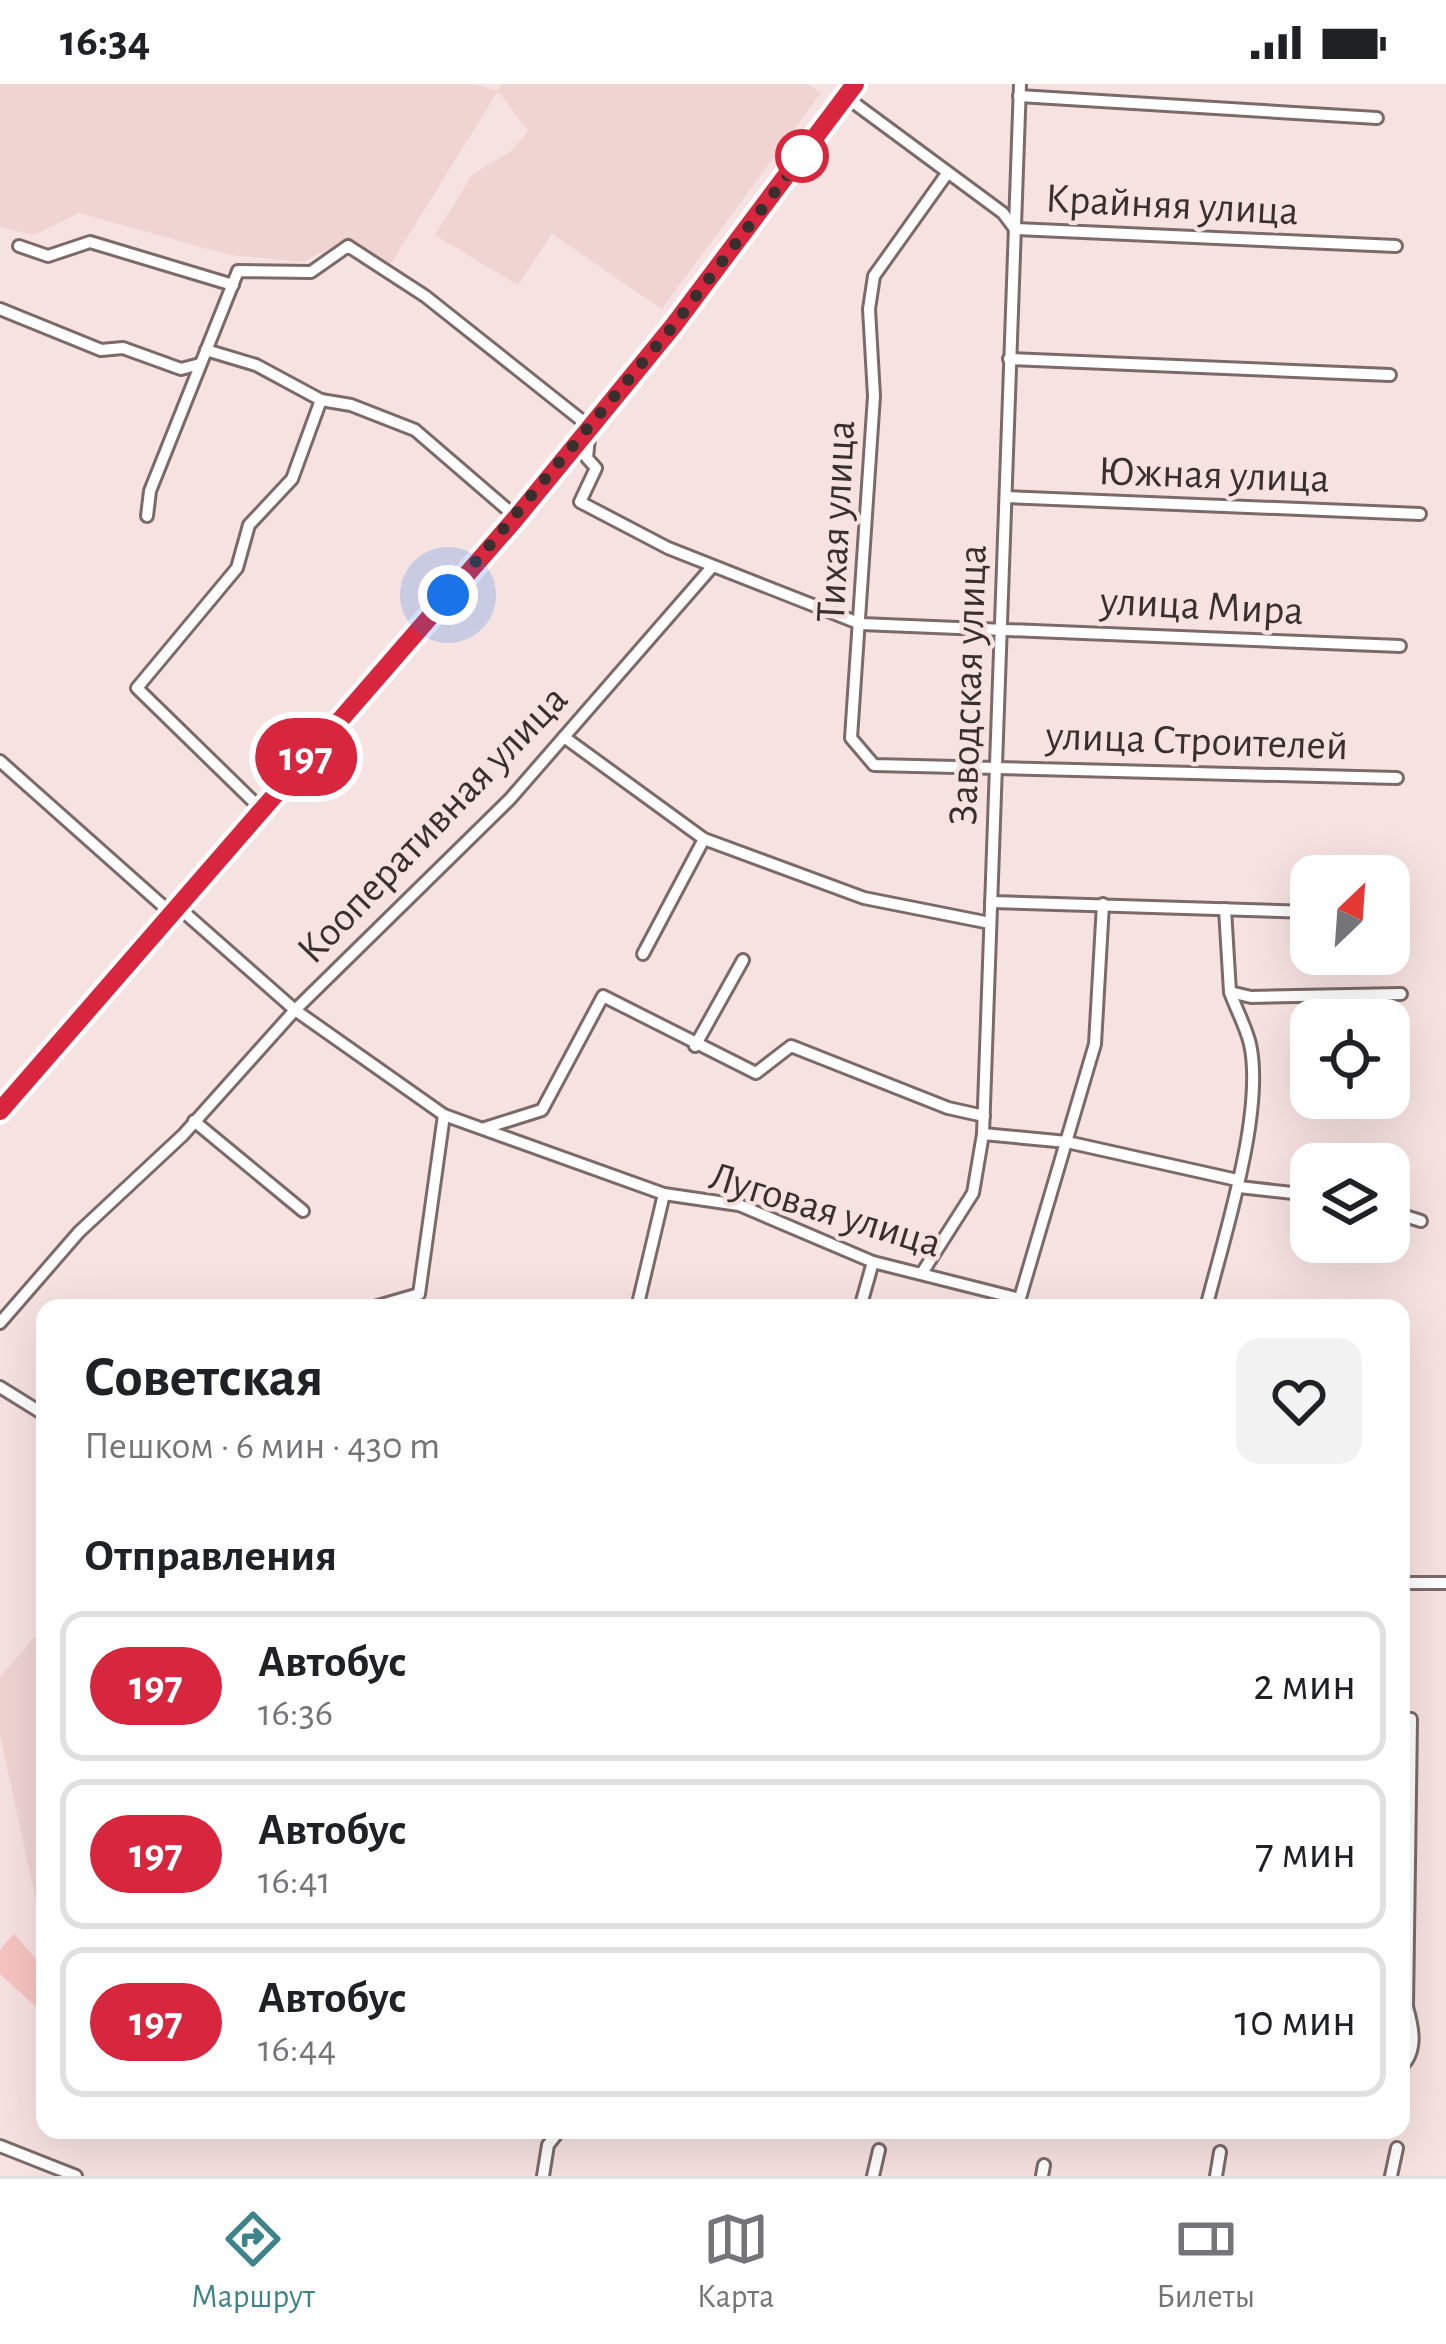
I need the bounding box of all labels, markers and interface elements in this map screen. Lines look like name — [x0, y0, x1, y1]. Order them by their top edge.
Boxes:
text: 16:34 — [60, 19, 150, 64]
unlabelled marker — [777, 131, 827, 181]
street label: Крайняя улица — [1044, 177, 1300, 233]
street label: Тихая улица — [810, 419, 862, 623]
street label: Южная улица — [1097, 450, 1330, 500]
street label: Заводская улица — [942, 544, 994, 826]
your location — [418, 565, 478, 625]
street label: улица Мира — [1098, 580, 1305, 632]
street label: Кооперативная улица — [289, 677, 576, 972]
street label: улица Строителей — [1044, 715, 1349, 767]
line badge: 197 — [237, 718, 375, 796]
text: 197 — [279, 736, 333, 778]
north arrow — [1290, 855, 1410, 975]
map controls — [1290, 855, 1410, 1263]
button: locate — [1290, 999, 1410, 1119]
button: layers — [1290, 1143, 1410, 1263]
street label: Луговая улица — [705, 1155, 946, 1265]
button: heart — [1236, 1338, 1362, 1464]
text: Советская — [84, 1349, 324, 1406]
text: Пешком · 6 мин · 430 m — [84, 1427, 440, 1466]
text: Отправления — [84, 1534, 337, 1579]
text: Автобус — [258, 1640, 407, 1685]
text: 2 мин — [1253, 1663, 1356, 1708]
text: 197 — [129, 1665, 183, 1707]
text: 16:36 — [258, 1694, 333, 1733]
text: Автобус — [258, 1808, 407, 1853]
text: 7 мин — [1255, 1831, 1356, 1876]
text: 197 — [129, 1833, 183, 1875]
text: 16:41 — [258, 1862, 331, 1901]
text: Автобус — [258, 1976, 407, 2021]
text: 10 мин — [1235, 1999, 1356, 2044]
text: 197 — [129, 2001, 183, 2043]
text: 16:44 — [258, 2030, 336, 2069]
tab: Маршрут — [191, 2206, 315, 2318]
tab: Карта — [697, 2206, 774, 2318]
tab: Билеты — [1156, 2206, 1255, 2318]

